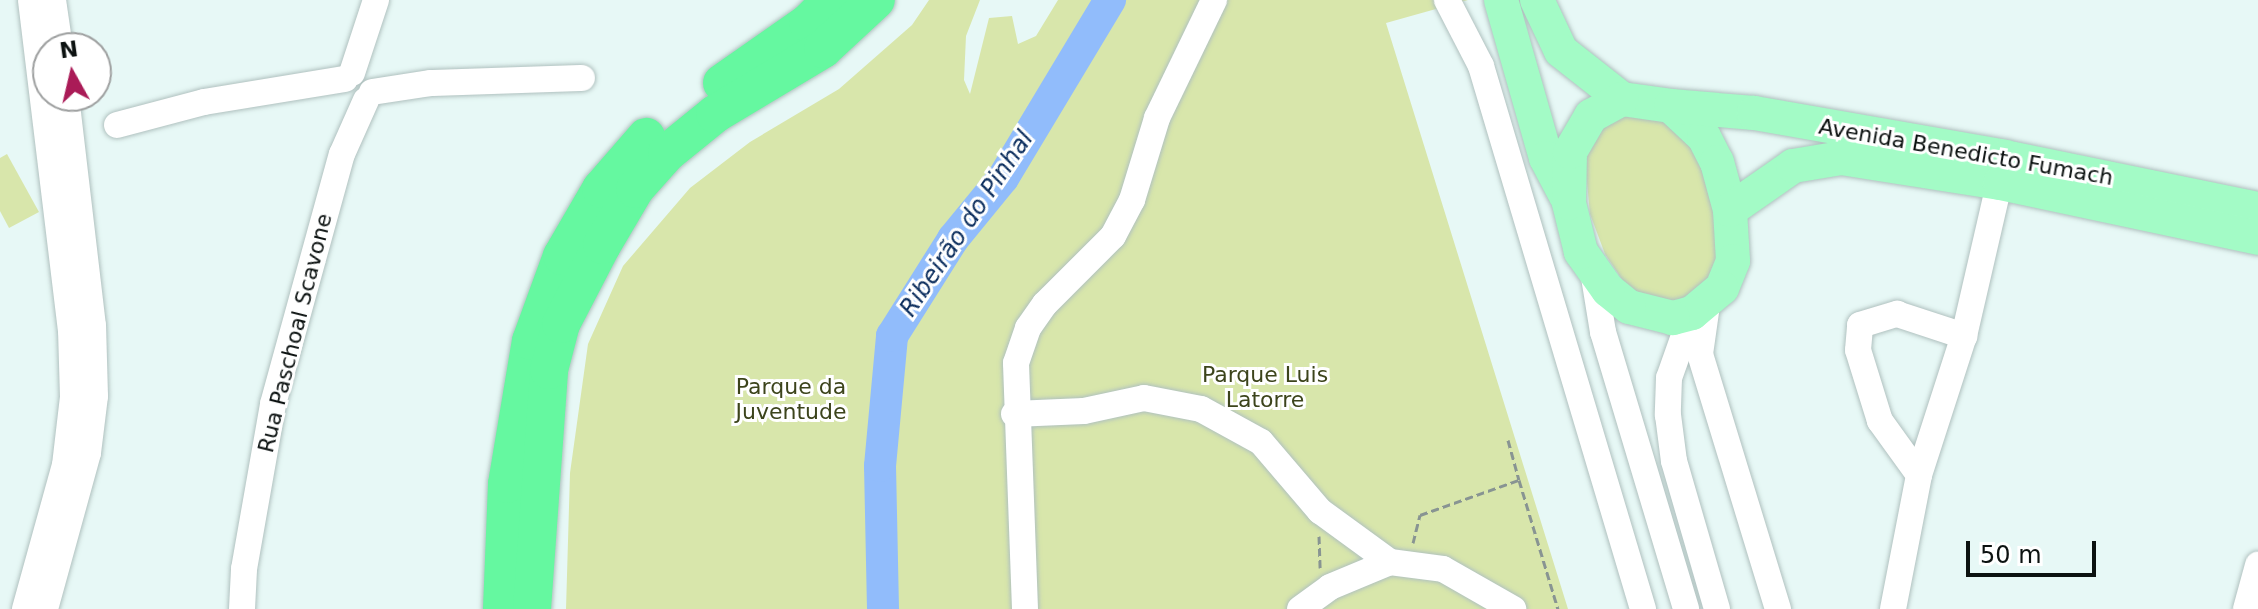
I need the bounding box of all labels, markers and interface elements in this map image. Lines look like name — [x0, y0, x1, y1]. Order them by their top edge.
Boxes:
north arrow — [32, 32, 112, 112]
text: N — [58, 36, 80, 63]
street label: Avenida Benedicto Fumach — [1817, 113, 2115, 191]
water label: Ribeirão do Pinhal — [894, 126, 1040, 322]
street label: Rua Paschoal Scavone — [252, 211, 338, 455]
park label: Parque Luis Latorre — [1202, 361, 1328, 412]
park label: Parque da Juventude — [736, 373, 846, 424]
scale bar — [1970, 525, 2100, 575]
text: 50 m — [1980, 541, 2042, 569]

